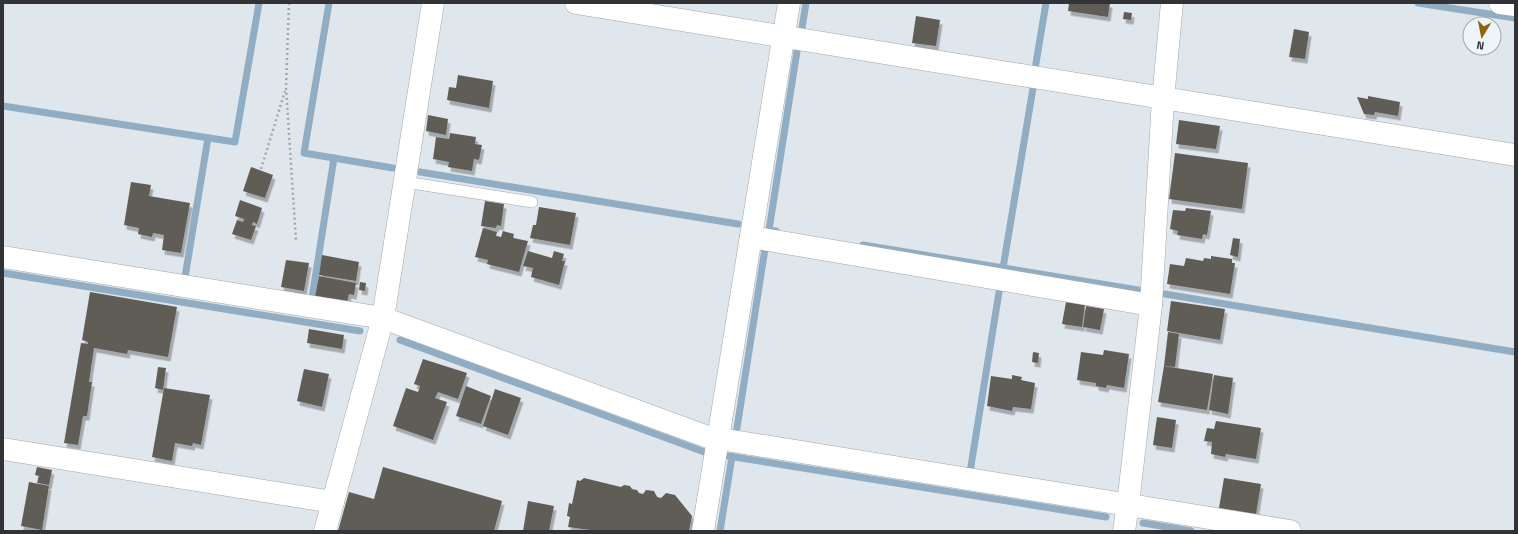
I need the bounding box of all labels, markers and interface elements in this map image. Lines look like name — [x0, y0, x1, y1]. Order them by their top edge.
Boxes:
north arrow — [1462, 16, 1502, 56]
text: N — [1475, 37, 1485, 54]

